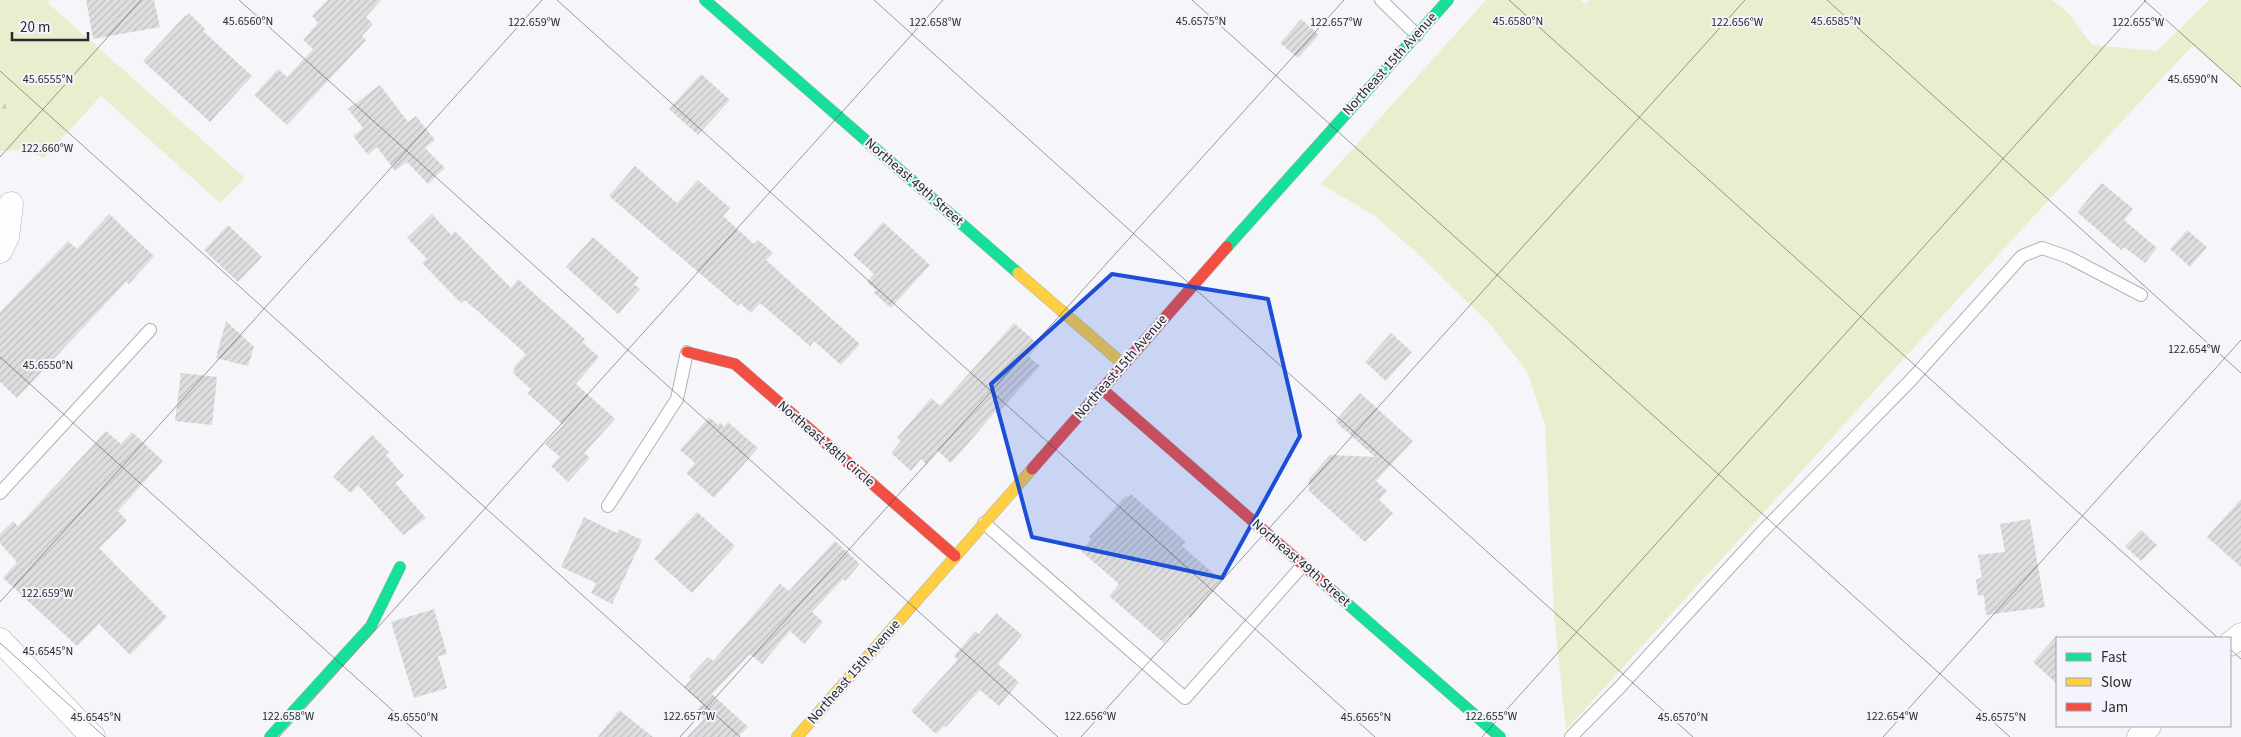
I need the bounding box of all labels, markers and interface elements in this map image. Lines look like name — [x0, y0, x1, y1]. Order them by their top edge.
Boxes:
street label: Northeast 15th Avenue — [1338, 8, 1442, 120]
scale bar — [12, 10, 89, 42]
text: 45.6560°N — [223, 13, 273, 30]
text: 45.6575°N — [1176, 13, 1226, 30]
text: 45.6580°N — [1493, 13, 1543, 30]
text: 45.6585°N — [1811, 13, 1861, 30]
text: 122.659°W — [508, 14, 561, 31]
text: 122.658°W — [909, 14, 962, 31]
text: 122.657°W — [1310, 14, 1363, 31]
text: 122.656°W — [1711, 14, 1764, 31]
text: 122.655°W — [2112, 14, 2165, 31]
text: 20 m — [20, 17, 50, 38]
text: 45.6555°N — [23, 71, 73, 88]
text: 45.6590°N — [2168, 71, 2218, 88]
street label: Northeast 49th Street — [860, 133, 968, 231]
text: 122.660°W — [21, 140, 74, 157]
street label: Northeast 15th Avenue — [1070, 310, 1172, 424]
text: 122.654°W — [2168, 341, 2221, 358]
text: 45.6550°N — [23, 357, 73, 374]
street label: Northeast 48th Circle — [773, 396, 879, 492]
street label: Northeast 49th Street — [1247, 514, 1355, 612]
text: 122.659°W — [21, 585, 74, 602]
street label: Northeast 15th Avenue — [803, 615, 905, 729]
legend — [2056, 637, 2231, 727]
text: 45.6545°N — [23, 643, 73, 660]
text: Fast — [2101, 647, 2127, 668]
text: Slow — [2101, 672, 2132, 693]
text: Jam — [2101, 697, 2128, 718]
text: 122.658°W — [262, 708, 315, 725]
text: 122.657°W — [663, 708, 716, 725]
text: 122.656°W — [1064, 708, 1117, 725]
text: 122.655°W — [1465, 708, 1518, 725]
text: 122.654°W — [1866, 708, 1919, 725]
text: 45.6545°N — [71, 709, 121, 726]
text: 45.6550°N — [388, 709, 438, 726]
text: 45.6565°N — [1341, 709, 1391, 726]
text: 45.6570°N — [1658, 709, 1708, 726]
text: 45.6575°N — [1976, 709, 2026, 726]

